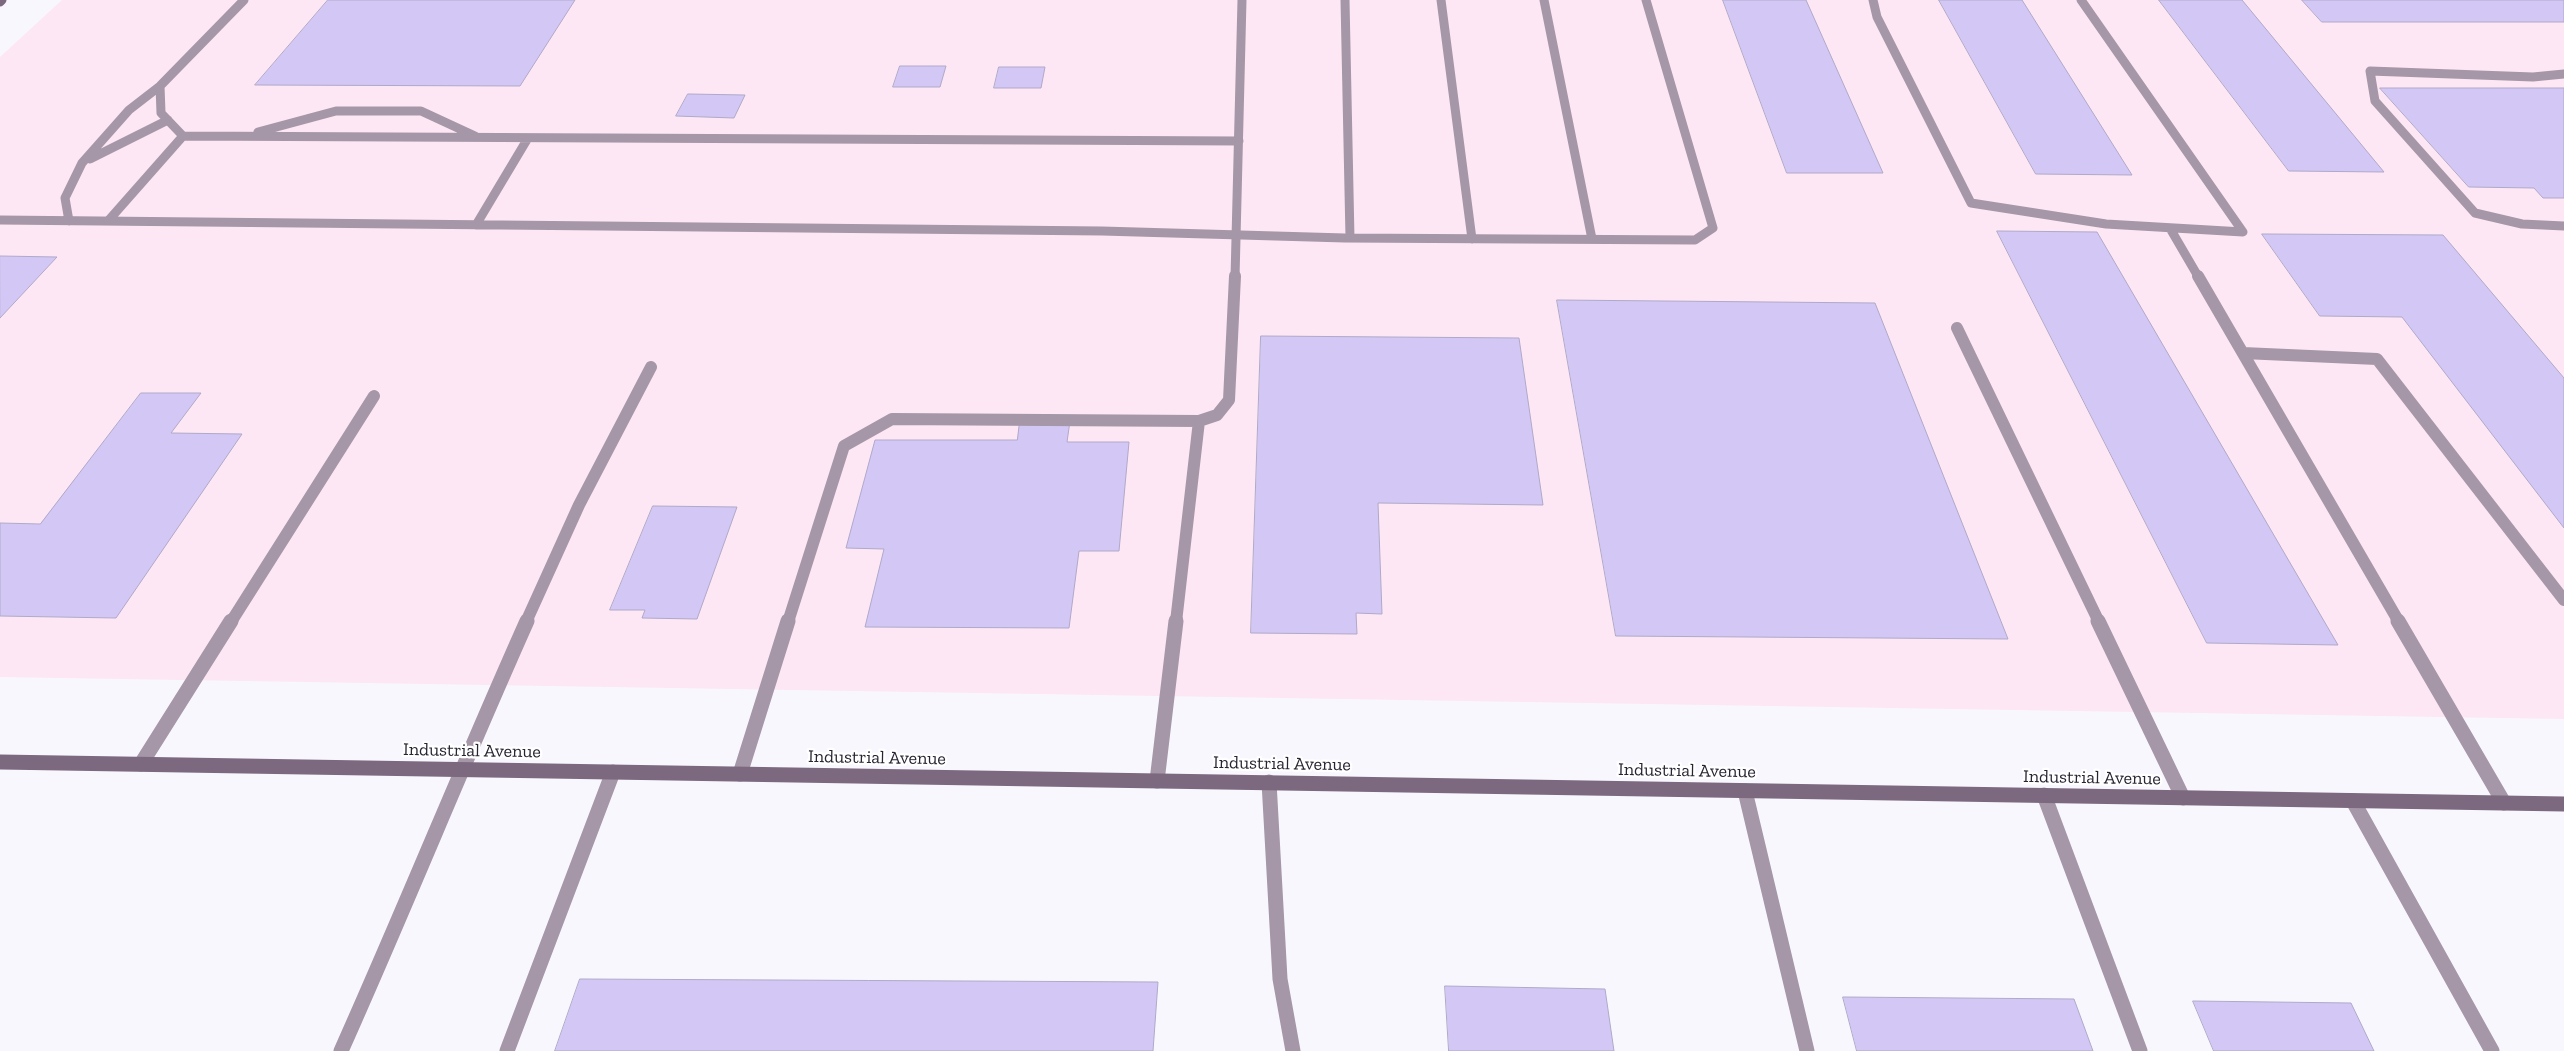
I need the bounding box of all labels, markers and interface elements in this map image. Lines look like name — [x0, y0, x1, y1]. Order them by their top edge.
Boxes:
street label: Industrial Avenue — [403, 739, 541, 763]
street label: Industrial Avenue — [808, 746, 946, 770]
street label: Industrial Avenue — [1213, 752, 1351, 776]
street label: Industrial Avenue — [1618, 759, 1756, 783]
street label: Industrial Avenue — [2023, 766, 2161, 790]

